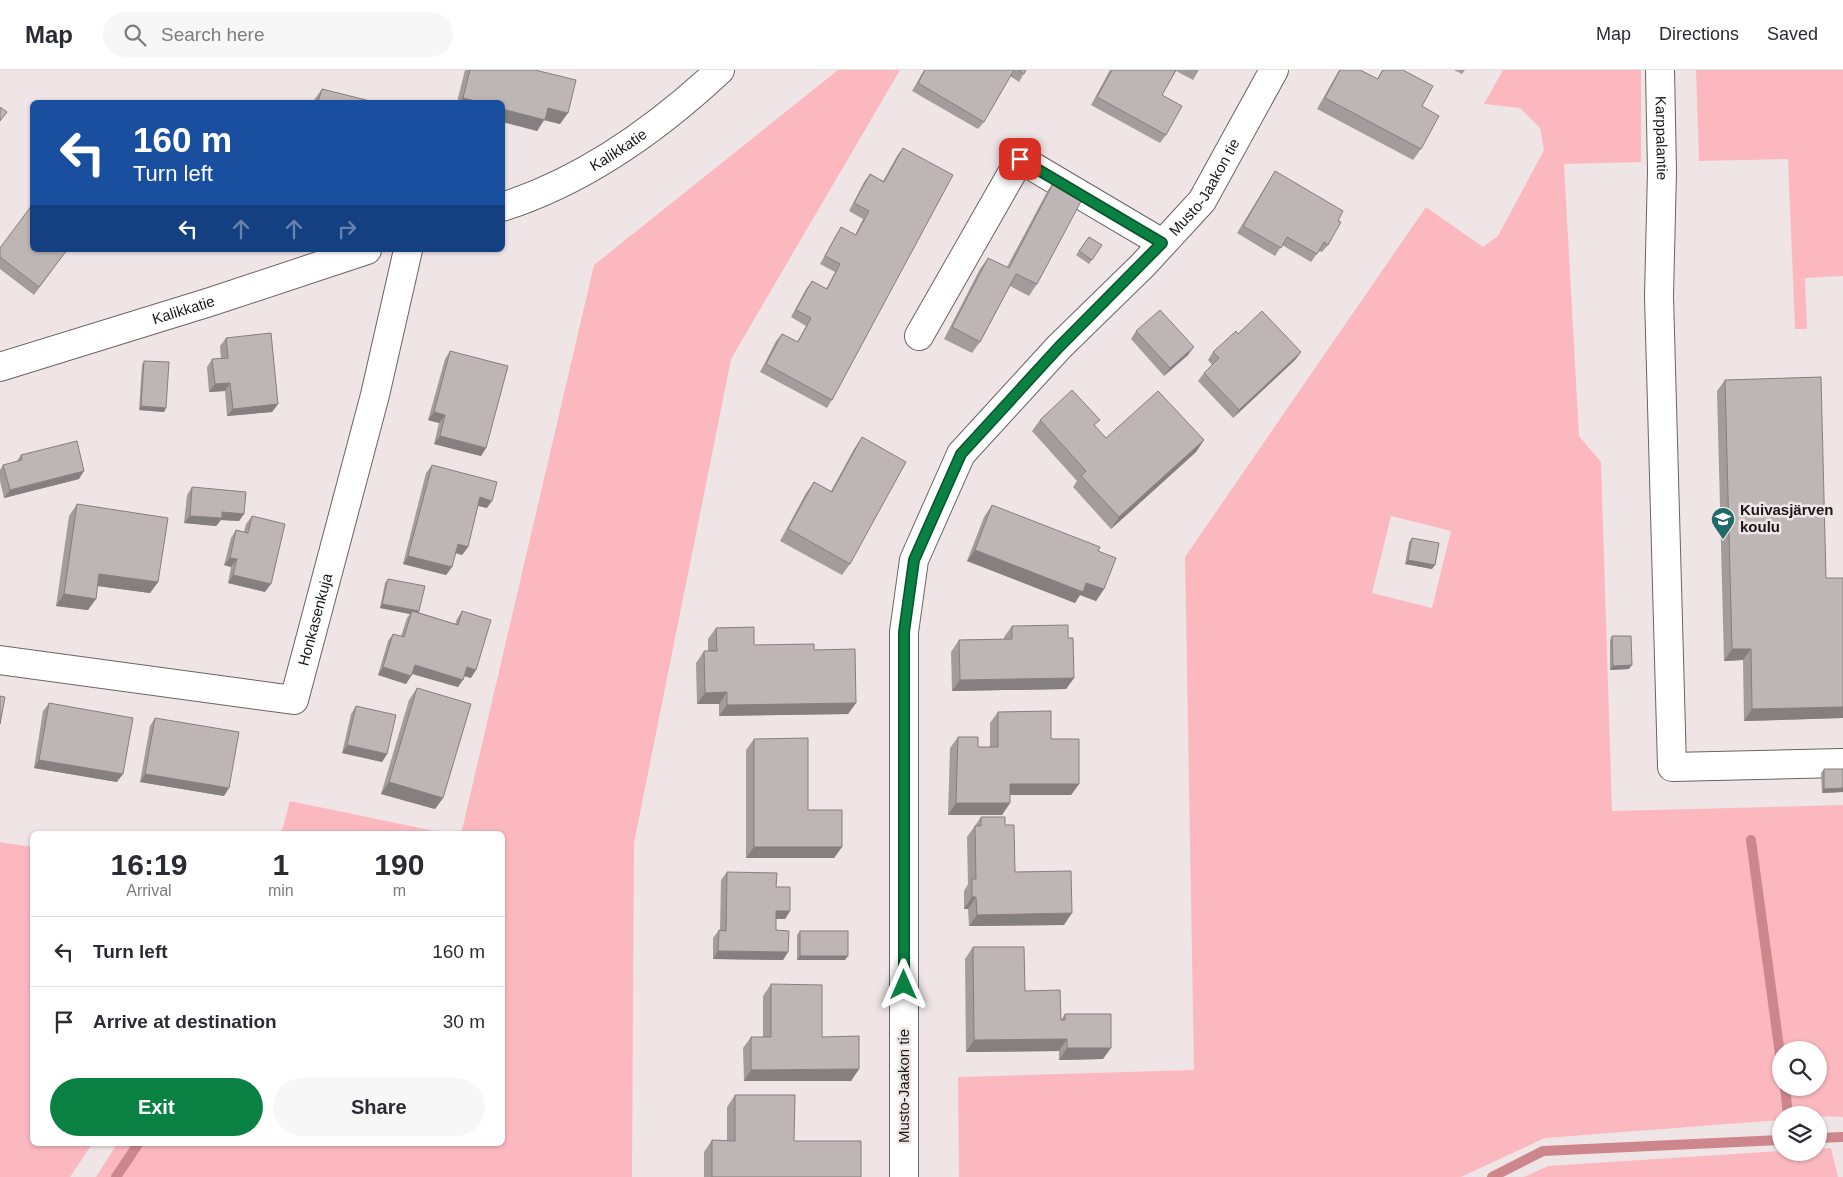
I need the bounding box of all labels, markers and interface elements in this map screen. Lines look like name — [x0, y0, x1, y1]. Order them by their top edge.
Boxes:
search box — [103, 12, 453, 57]
text: Map — [25, 21, 73, 48]
icon: search — [121, 21, 149, 49]
text: Search here — [161, 24, 265, 45]
text: Map — [1596, 24, 1631, 44]
text: Directions — [1659, 24, 1739, 44]
text: Saved — [1767, 24, 1818, 44]
street label: Karppalantie — [1653, 96, 1671, 180]
icon: left — [50, 120, 115, 185]
text: 160 m — [133, 120, 232, 159]
street label: Kalikkatie — [587, 125, 650, 174]
street label: Musto-Jaakon tie — [1165, 135, 1243, 239]
pin — [999, 138, 1041, 180]
icon: arrive — [1006, 145, 1034, 173]
text: Turn left — [133, 161, 213, 186]
icon: left — [174, 215, 202, 243]
icon: ahead — [227, 215, 255, 243]
icon: ahead — [280, 215, 308, 243]
icon: right — [333, 215, 361, 243]
street label: Kalikkatie — [150, 292, 217, 327]
place label: Kuivasjärven koulu — [1740, 501, 1833, 535]
school or university icon: Kuivasjärven koulu — [1710, 506, 1736, 540]
street label: Honkasenkuja — [294, 571, 335, 668]
text: 16:19 — [111, 848, 187, 881]
text: 1 — [272, 848, 289, 881]
text: 190 — [374, 848, 424, 881]
text: Arrival — [126, 882, 172, 899]
text: min — [268, 882, 294, 899]
text: m — [393, 882, 406, 899]
icon: left — [50, 938, 78, 966]
text: Turn left — [93, 941, 168, 962]
text: 160 m — [432, 941, 485, 962]
position arrow — [877, 958, 929, 1010]
icon: arrive — [50, 1008, 78, 1036]
text: Arrive at destination — [93, 1011, 277, 1032]
text: 30 m — [443, 1011, 485, 1032]
street label: Musto-Jaakon tie — [895, 1029, 912, 1143]
map controls — [1772, 1041, 1827, 1161]
button: search — [1772, 1041, 1827, 1096]
button: Exit — [50, 1078, 263, 1136]
button: Share — [273, 1078, 485, 1136]
button: layers — [1772, 1106, 1827, 1161]

